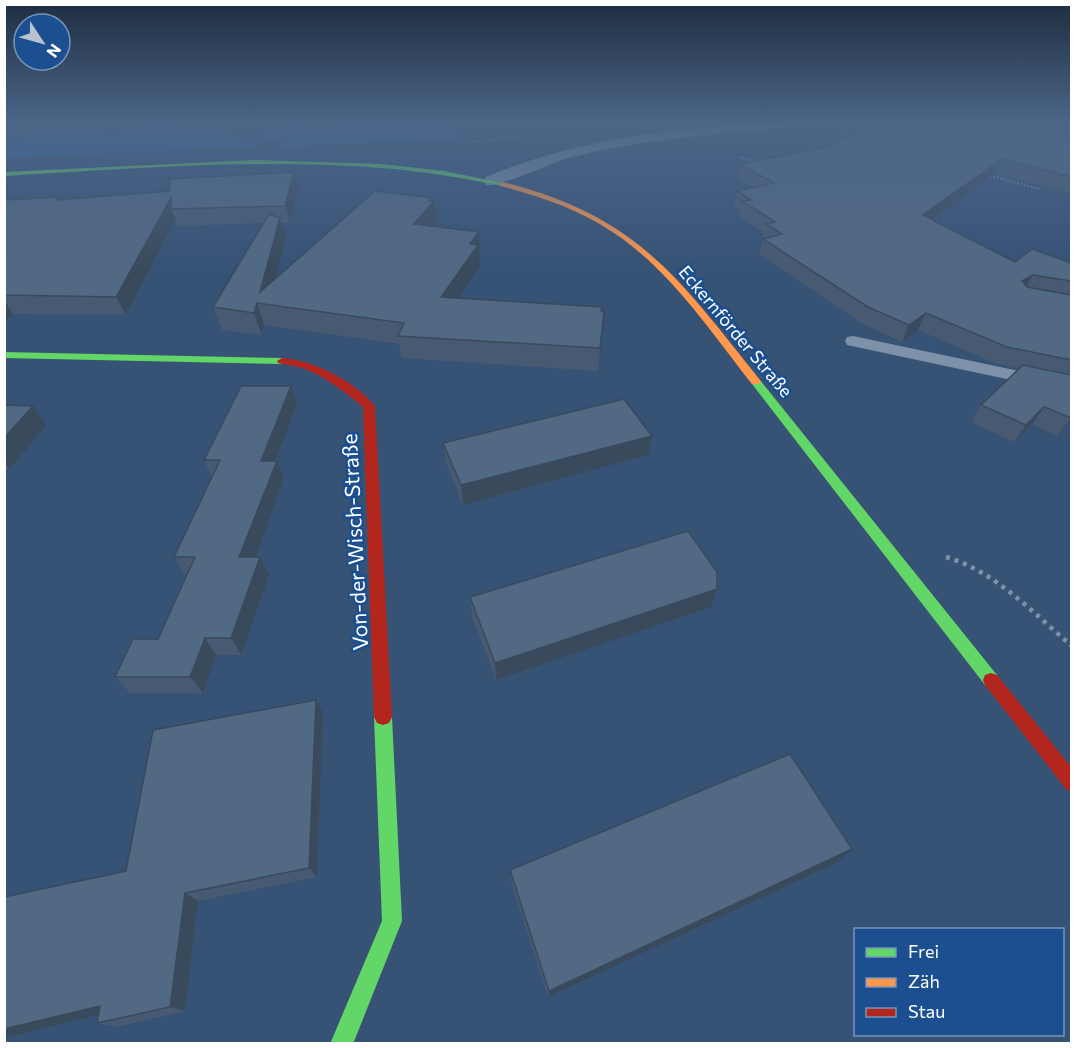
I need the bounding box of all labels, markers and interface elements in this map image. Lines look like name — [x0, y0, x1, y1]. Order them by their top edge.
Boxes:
north arrow — [12, 12, 72, 72]
text: N — [43, 41, 66, 62]
street label: Eckernförder Straße — [674, 261, 798, 401]
street label: Von-der-Wisch-Straße — [336, 433, 372, 651]
legend — [854, 928, 1064, 1036]
text: Frei — [908, 940, 939, 962]
text: Zäh — [908, 970, 940, 992]
text: Stau — [908, 1000, 945, 1022]

